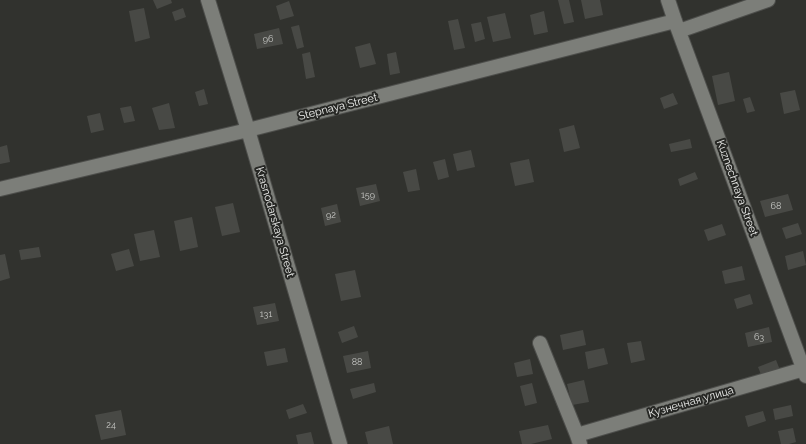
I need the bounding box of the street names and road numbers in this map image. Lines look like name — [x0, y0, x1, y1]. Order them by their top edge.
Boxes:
street label: Stepnaya Street — [297, 91, 379, 123]
street label: Kuznechnaya Street — [713, 138, 761, 238]
street label: Krasnodarskaya Street — [253, 165, 297, 279]
street label: Кузнечная улица — [647, 384, 735, 420]

